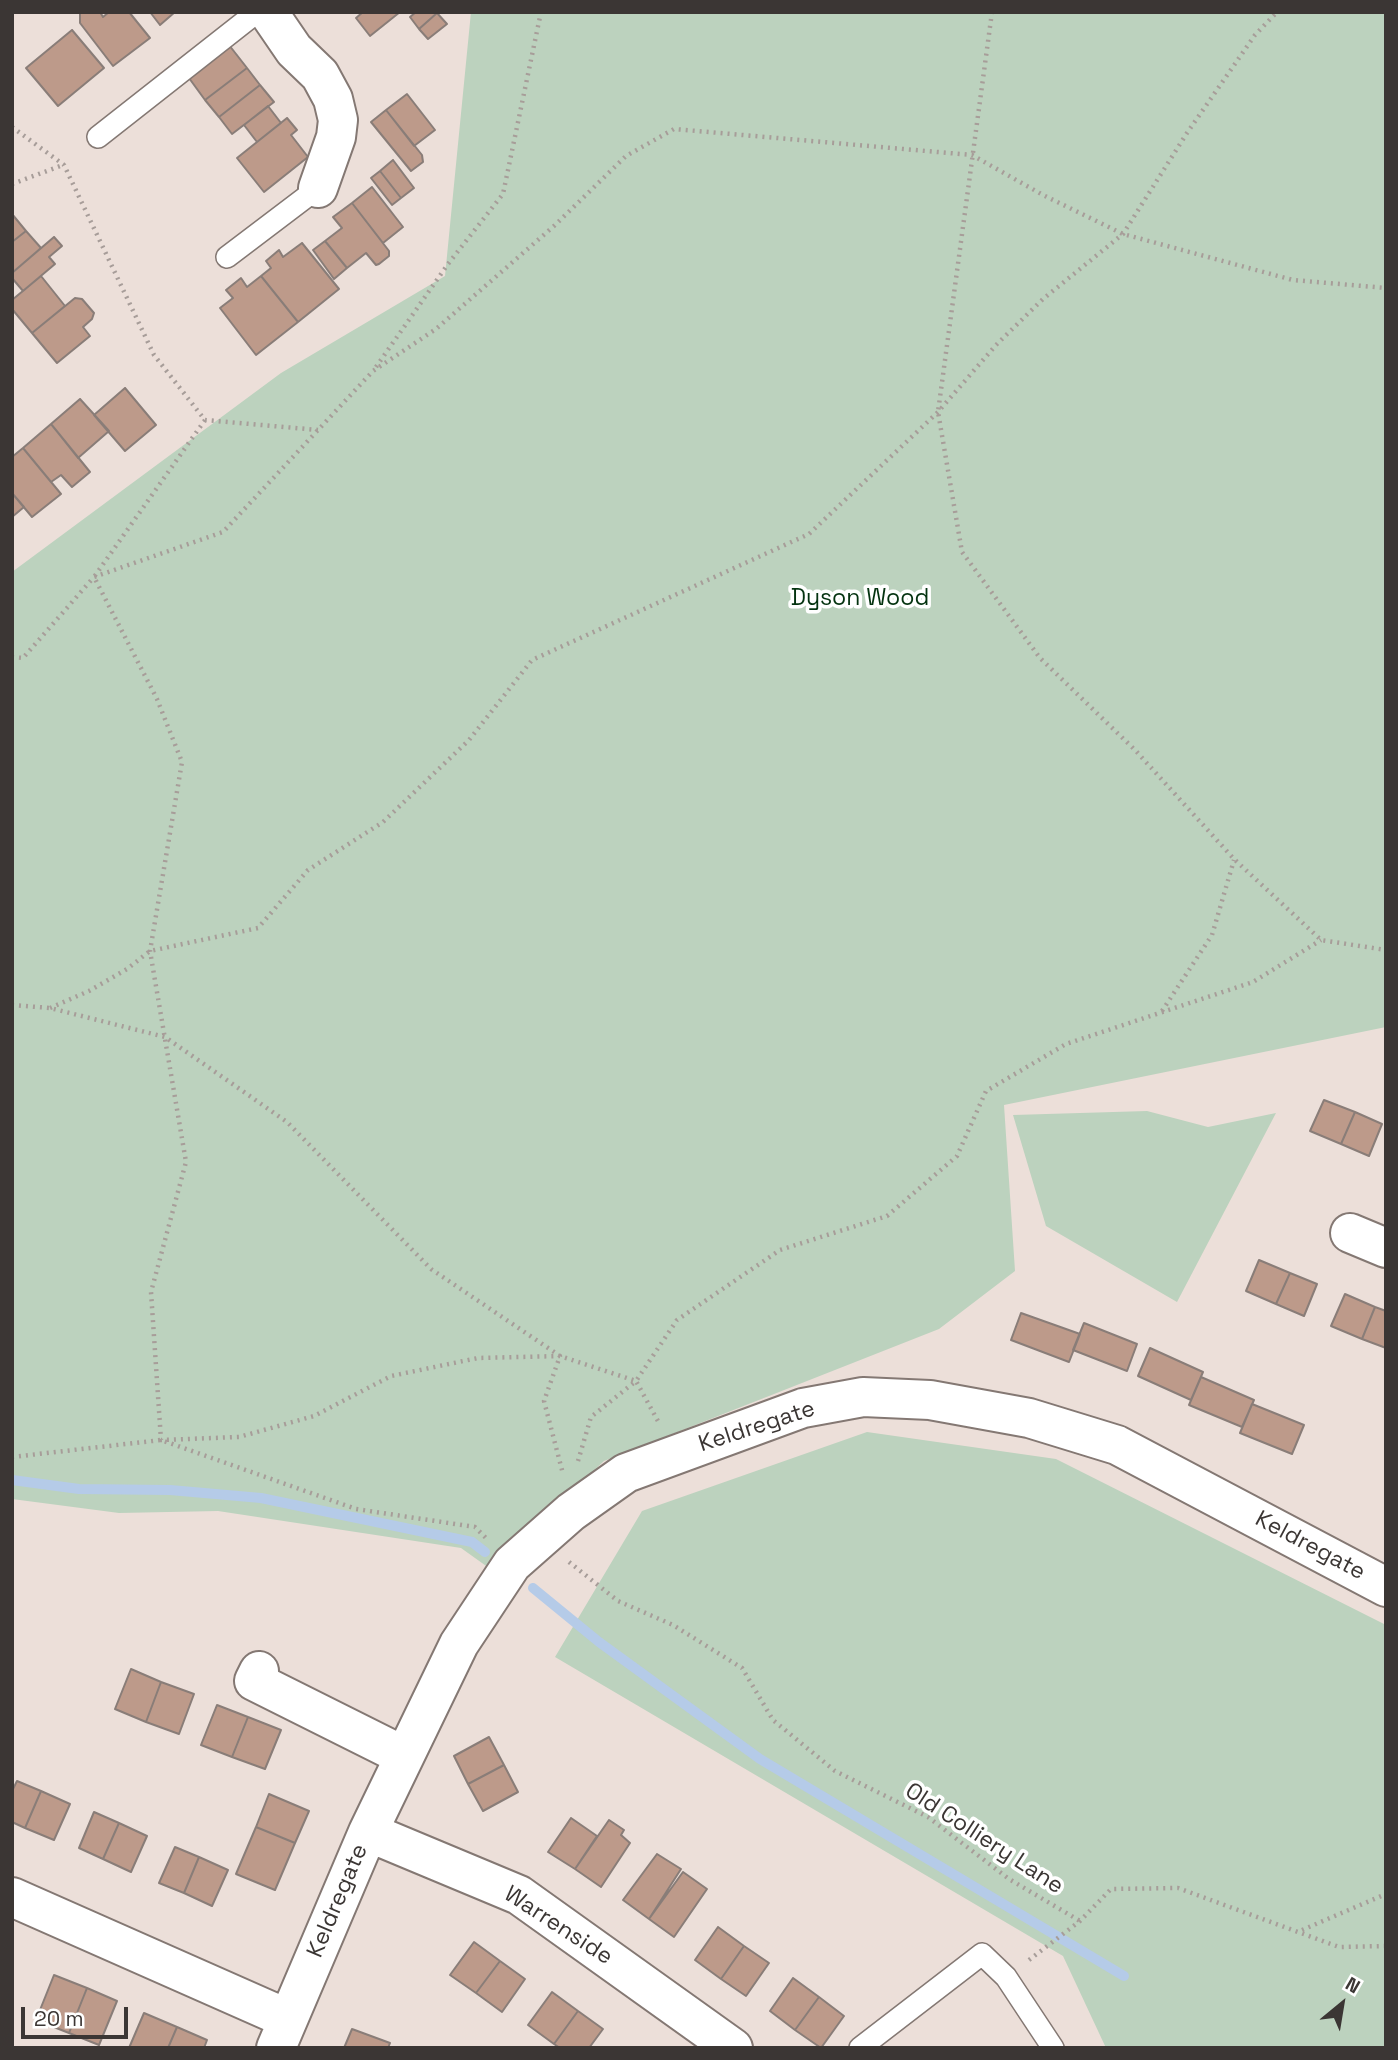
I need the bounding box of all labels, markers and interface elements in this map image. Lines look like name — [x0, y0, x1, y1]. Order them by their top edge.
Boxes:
park label: Dyson Wood — [791, 585, 929, 613]
street label: Keldregate — [695, 1395, 819, 1459]
street label: Keldregate — [1250, 1506, 1370, 1586]
street label: Old Colliery Lane — [900, 1777, 1068, 1901]
street label: Keldregate — [302, 1840, 374, 1962]
street label: Warrenside — [499, 1881, 617, 1971]
north arrow — [1307, 1969, 1377, 2039]
text: N — [1341, 1971, 1365, 1999]
scale bar — [24, 1994, 131, 2038]
text: 20 m — [34, 2005, 84, 2032]

